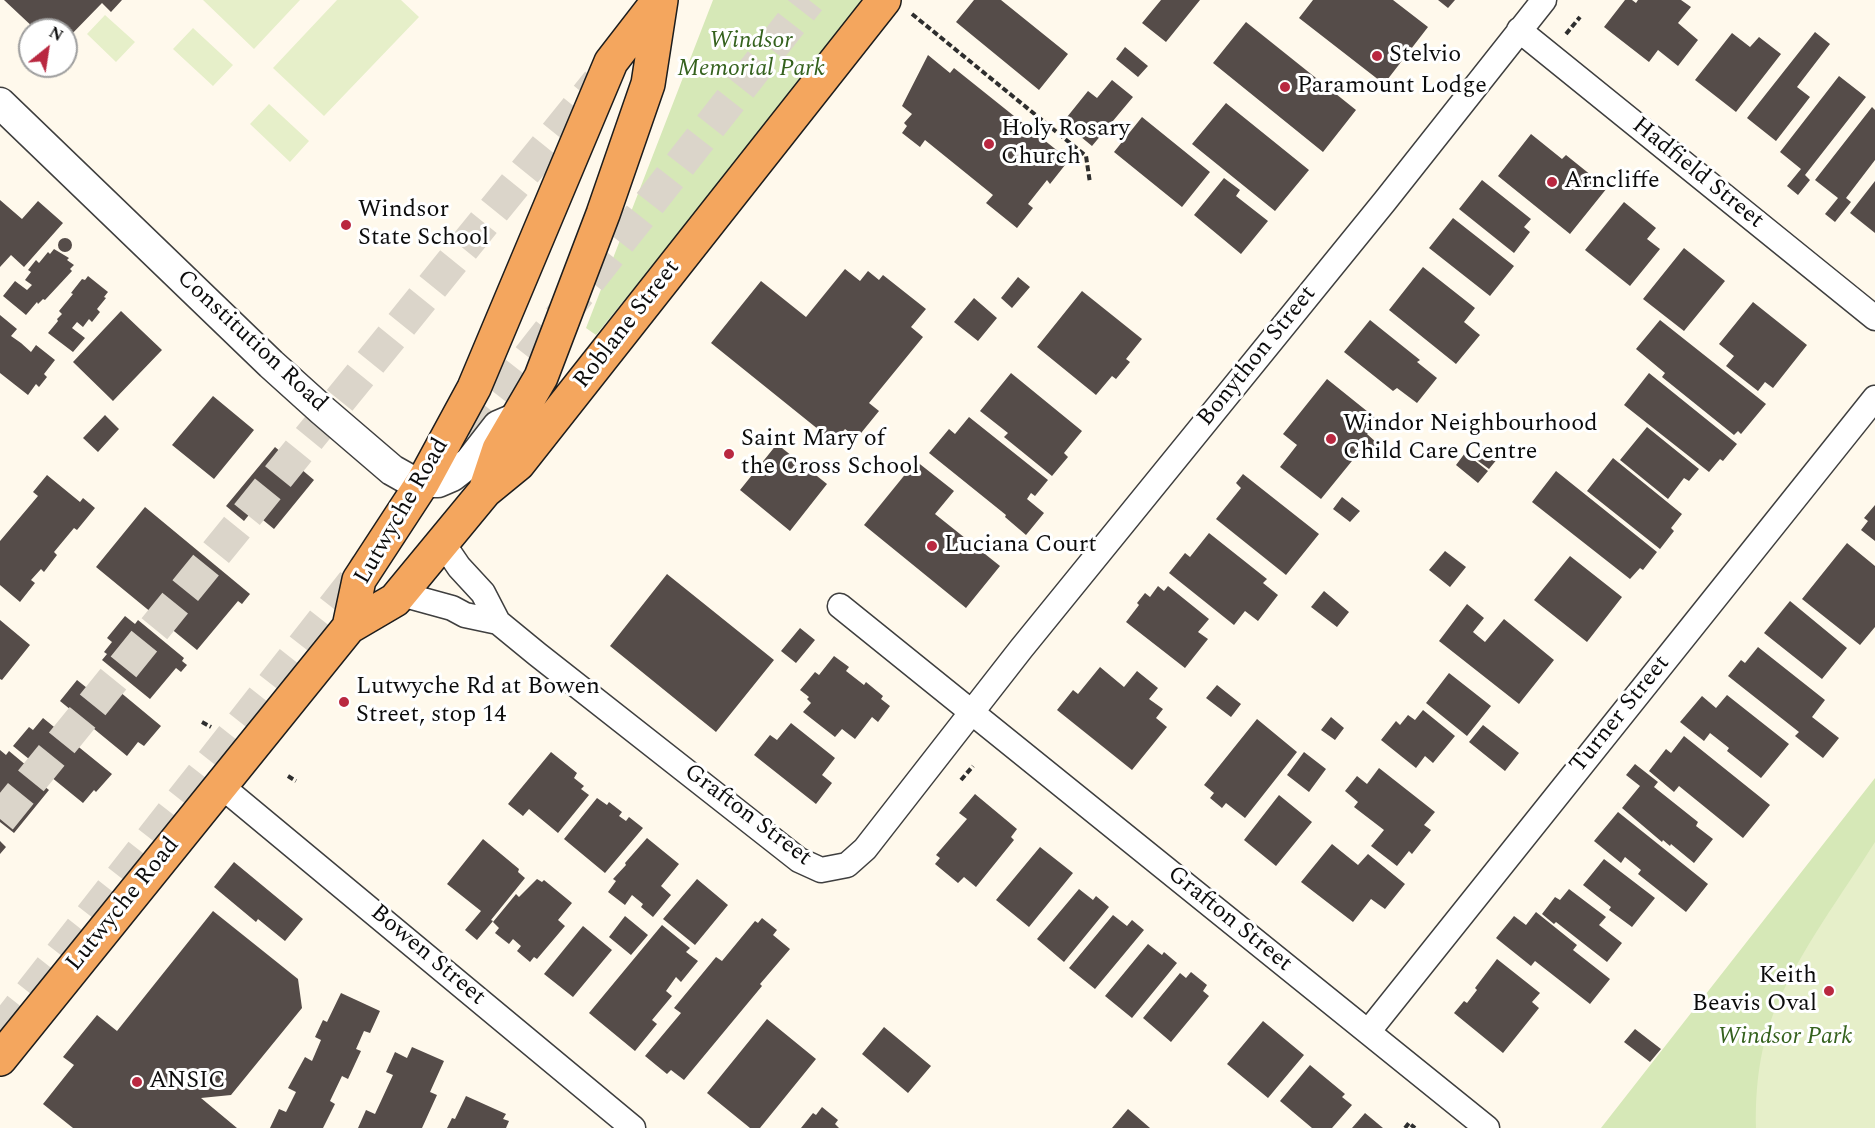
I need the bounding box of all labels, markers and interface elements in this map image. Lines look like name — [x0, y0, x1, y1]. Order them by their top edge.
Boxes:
north arrow — [18, 18, 78, 78]
text: N — [44, 20, 68, 48]
park label: Windsor Memorial Park — [677, 28, 825, 84]
place label: Stelvio — [1389, 42, 1461, 70]
marker: Stelvio — [1370, 49, 1384, 63]
place label: Paramount Lodge — [1297, 73, 1487, 101]
marker: Paramount Lodge — [1278, 80, 1292, 94]
street label: Hadfield Street — [1625, 112, 1769, 236]
place label: Holy Rosary Church — [1001, 116, 1130, 172]
marker: Holy Rosary Church — [982, 137, 996, 151]
place label: Arncliffe — [1564, 168, 1660, 196]
marker: Arncliffe — [1545, 175, 1559, 189]
place label: Windsor State School — [358, 197, 489, 253]
marker: Windsor State School — [339, 218, 353, 232]
street label: Roblane Street — [569, 255, 687, 395]
street label: Constitution Road — [170, 265, 332, 419]
street label: Bonython Street — [1192, 281, 1324, 433]
place label: Windor Neighbourhood Child Care Centre — [1343, 411, 1598, 467]
place label: Saint Mary of the Cross School — [741, 426, 919, 482]
marker: Windor Neighbourhood Child Care Centre — [1324, 432, 1338, 446]
street label: Lutwyche Road — [350, 434, 456, 590]
marker: Saint Mary of the Cross School — [722, 447, 736, 461]
place label: Luciana Court — [944, 532, 1097, 560]
marker: Luciana Court — [925, 539, 939, 553]
street label: Turner Street — [1565, 650, 1677, 780]
place label: Lutwyche Rd at Bowen Street, stop 14 — [356, 674, 600, 730]
marker: Lutwyche Rd at Bowen Street, stop 14 — [337, 695, 351, 709]
street label: Grafton Street — [678, 759, 816, 873]
street label: Lutwyche Road — [61, 832, 187, 978]
street label: Grafton Street — [1161, 861, 1297, 979]
street label: Bowen Street — [363, 899, 491, 1013]
place label: Keith Beavis Oval — [1692, 963, 1817, 1019]
marker: Keith Beavis Oval — [1822, 984, 1836, 998]
park label: Windsor Park — [1718, 1024, 1852, 1052]
place label: ANSIC — [149, 1068, 226, 1096]
marker: ANSIC — [130, 1075, 144, 1089]

